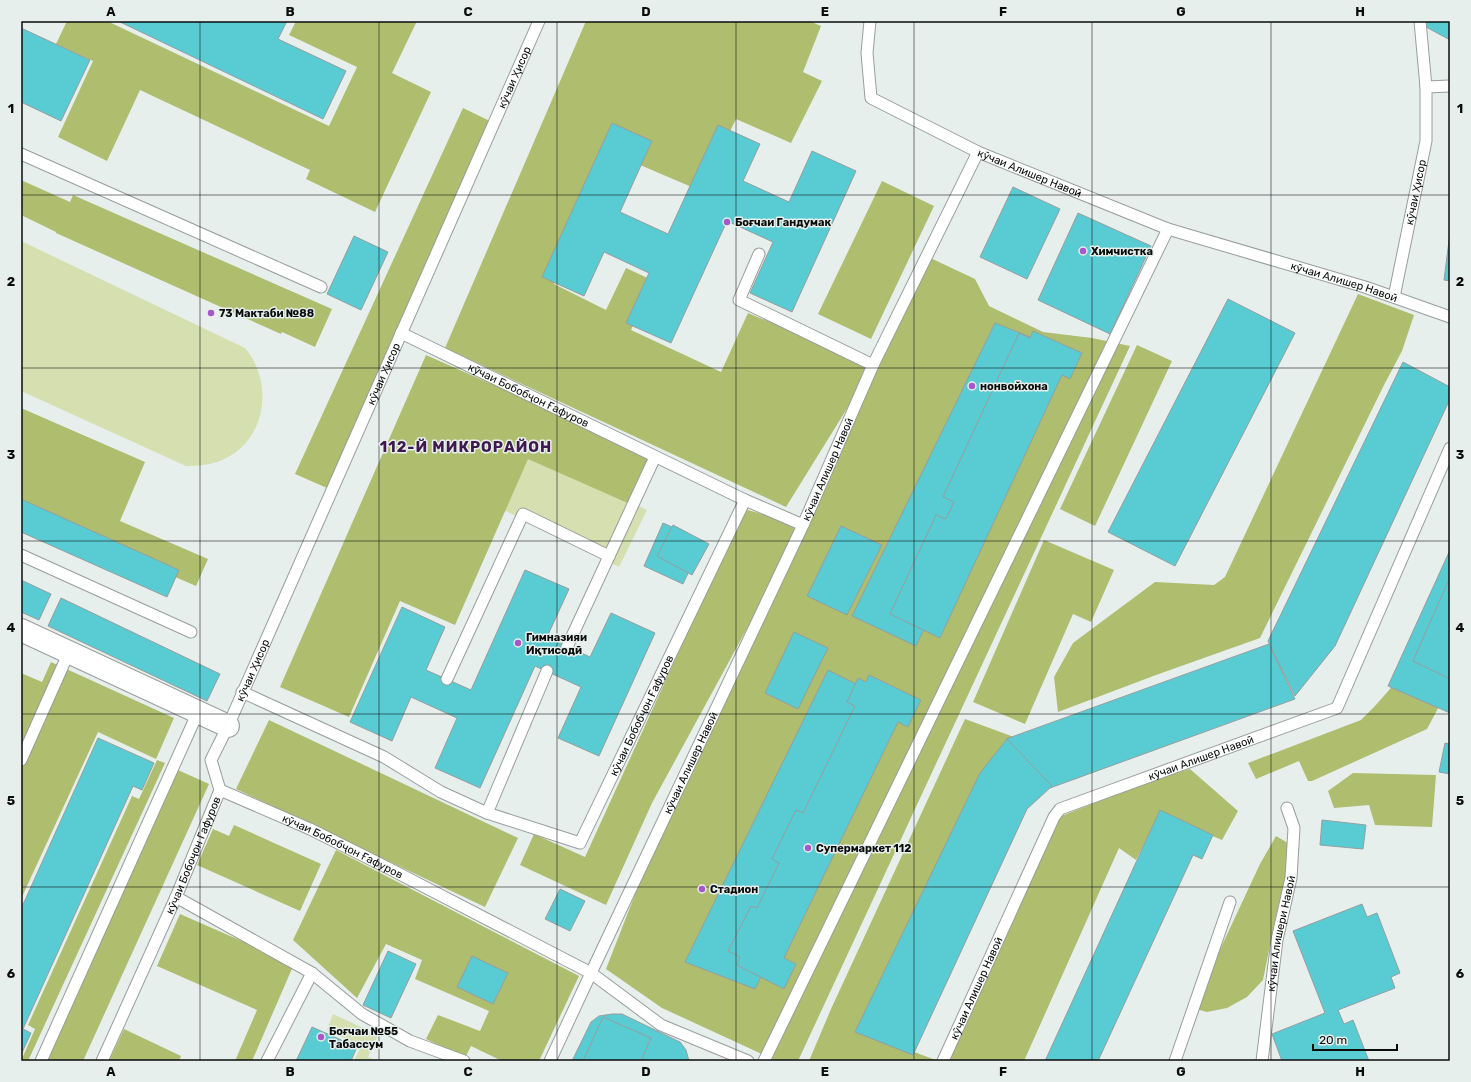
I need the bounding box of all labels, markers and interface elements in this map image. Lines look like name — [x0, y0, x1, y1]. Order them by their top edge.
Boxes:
text: A — [106, 4, 116, 19]
text: B — [285, 4, 295, 19]
text: C — [463, 4, 473, 19]
text: D — [641, 4, 651, 19]
text: E — [821, 4, 829, 19]
text: F — [999, 4, 1007, 19]
text: G — [1176, 4, 1186, 19]
text: H — [1355, 4, 1365, 19]
street label: кӯчаи Ҳисор — [495, 44, 534, 111]
text: 1 — [8, 101, 14, 116]
text: 1 — [1457, 101, 1463, 116]
street label: кӯчаи Алишер Навоӣ — [976, 147, 1084, 200]
street label: кӯчаи Ҳисор — [1403, 158, 1429, 226]
place label: Боғчаи Гандумак — [735, 216, 831, 229]
marker: Боғчаи Гандумак — [722, 217, 732, 227]
place label: Химчистка — [1091, 245, 1153, 258]
marker: Химчистка — [1078, 246, 1088, 256]
street label: кӯчаи Алишер Навоӣ — [1289, 259, 1399, 305]
text: 2 — [7, 274, 15, 289]
text: 2 — [1456, 274, 1464, 289]
place label: 73 Мактаби №88 — [219, 307, 314, 320]
marker: 73 Мактаби №88 — [206, 308, 216, 318]
street label: кӯчаи Ҳисор — [364, 341, 403, 407]
street label: кӯчаи Бобобҷон Ғафуров — [466, 361, 591, 430]
place label: нонвойхона — [980, 380, 1048, 393]
marker: нонвойхона — [967, 381, 977, 391]
street label: кӯчаи Алишер Навоӣ — [800, 416, 856, 523]
district label: 112-Й МИКРОРАЙОН — [380, 438, 552, 456]
text: 3 — [7, 447, 16, 462]
text: 3 — [1456, 447, 1465, 462]
text: 4 — [7, 620, 16, 635]
text: 4 — [1456, 620, 1465, 635]
place label: Гимназияи Иқтисодӣ — [526, 631, 587, 657]
street label: кӯчаи Ҳисор — [234, 637, 272, 703]
marker: Гимназияи Иқтисодӣ — [513, 638, 523, 648]
street label: кӯчаи Бобобҷон Ғафуров — [607, 653, 676, 778]
street label: кӯчаи Алишер Навоӣ — [661, 710, 721, 816]
street label: кӯчаи Алишер Навоӣ — [1147, 733, 1256, 783]
text: 5 — [7, 793, 15, 808]
text: 5 — [1456, 793, 1464, 808]
street label: кӯчаи Бобоҷон Гафуров — [163, 795, 224, 916]
street label: кӯчаи Бобобҷон Ғафуров — [280, 812, 405, 882]
place label: Супермаркет 112 — [816, 842, 911, 855]
marker: Супермаркет 112 — [803, 843, 813, 853]
street label: кӯчаи Алишери Навоӣ — [1265, 874, 1298, 992]
place label: Стадион — [710, 883, 758, 896]
marker: Стадион — [697, 884, 707, 894]
street label: кӯчаи Алишер Навоӣ — [948, 935, 1006, 1042]
text: 6 — [7, 966, 16, 981]
text: 6 — [1456, 966, 1465, 981]
place label: Боғчаи №55 Табассум — [329, 1025, 398, 1051]
scale bar — [1313, 1026, 1397, 1052]
marker: Боғчаи №55 Табассум — [316, 1032, 326, 1042]
text: 20 m — [1319, 1033, 1347, 1047]
text: A — [106, 1064, 116, 1079]
text: B — [285, 1064, 295, 1079]
text: C — [463, 1064, 473, 1079]
text: D — [641, 1064, 651, 1079]
text: E — [821, 1064, 829, 1079]
text: F — [999, 1064, 1007, 1079]
text: G — [1176, 1064, 1186, 1079]
text: H — [1355, 1064, 1365, 1079]

